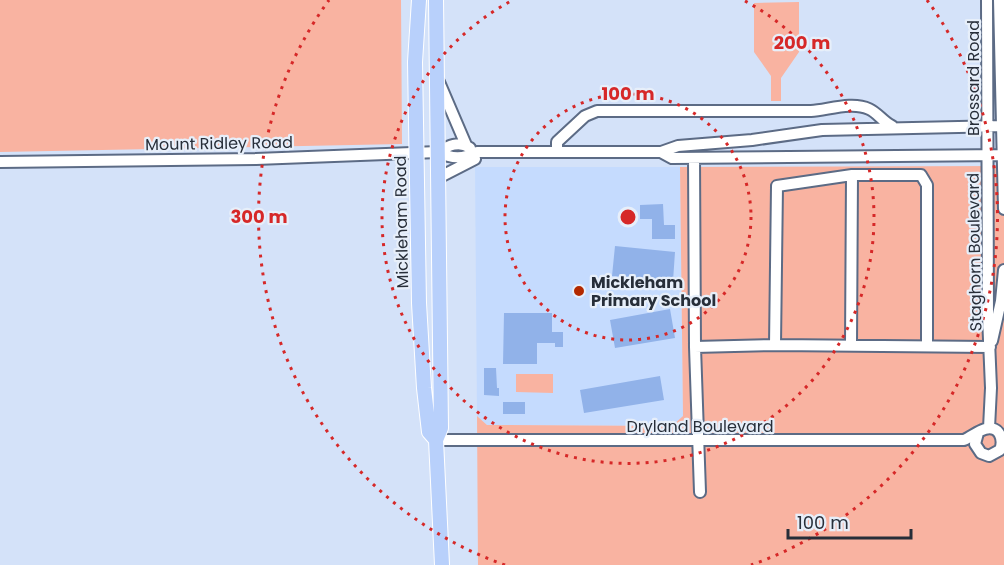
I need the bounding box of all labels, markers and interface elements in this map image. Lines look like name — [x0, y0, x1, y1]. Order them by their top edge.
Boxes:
street label: Brossard Road — [962, 20, 985, 136]
text: 200 m — [774, 30, 830, 55]
text: 100 m — [601, 81, 655, 106]
street label: Mount Ridley Road — [145, 131, 293, 156]
street label: Mickleham Road — [389, 155, 414, 289]
street label: Staghorn Boulevard — [962, 173, 987, 331]
text: 300 m — [230, 204, 288, 229]
centre of rings — [618, 207, 638, 227]
place label: Mickleham Primary School — [591, 271, 716, 312]
marker: Mickleham Primary School — [572, 284, 586, 298]
street label: Dryland Boulevard — [626, 415, 774, 438]
scale bar — [788, 502, 911, 540]
text: 100 m — [797, 510, 849, 535]

